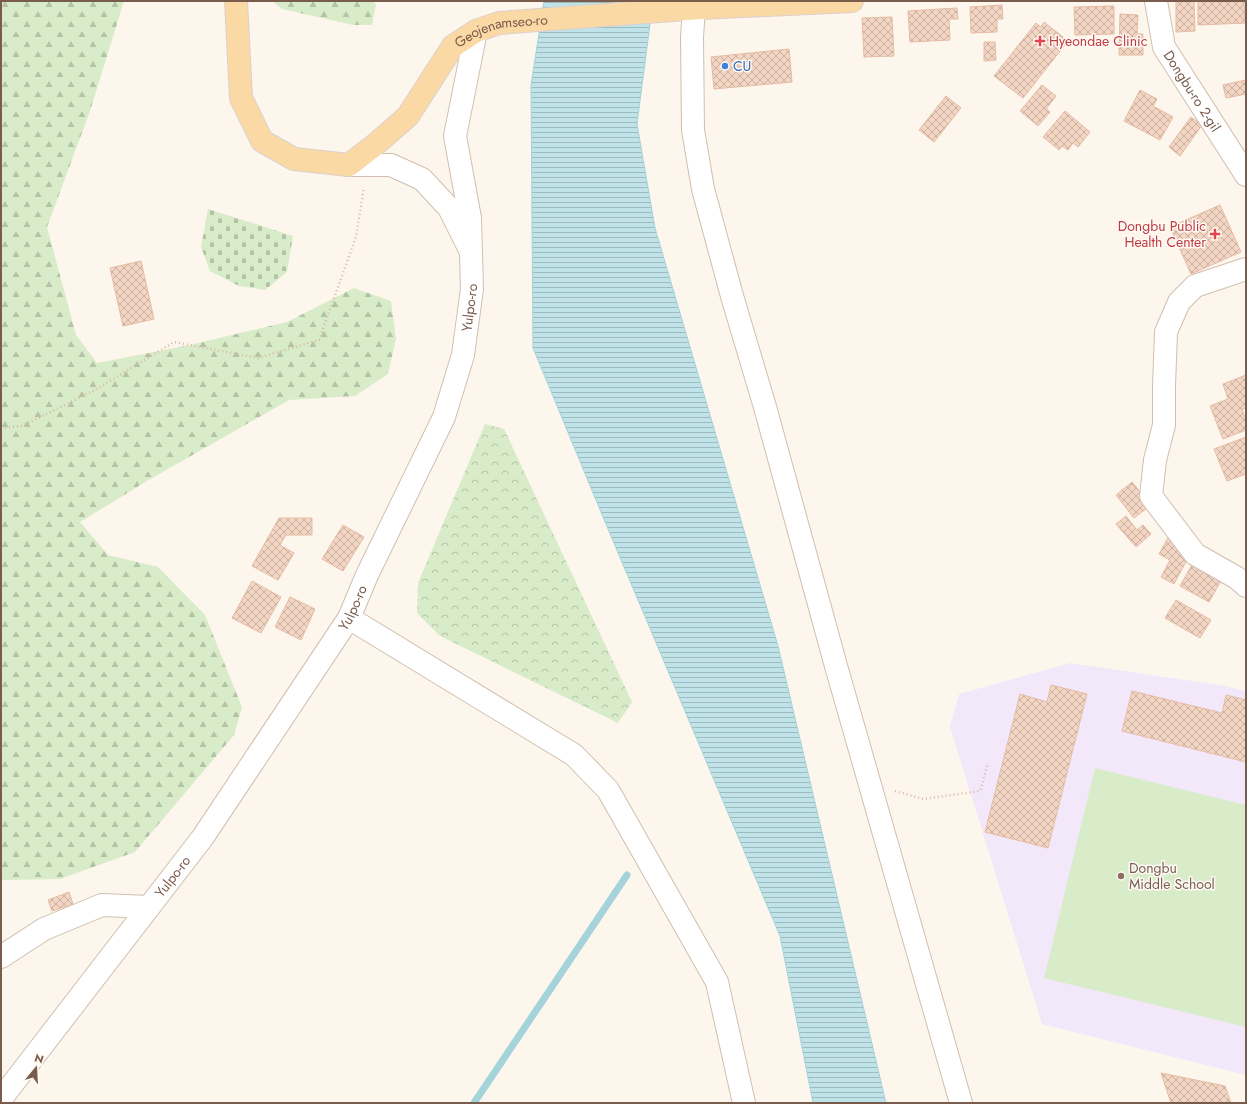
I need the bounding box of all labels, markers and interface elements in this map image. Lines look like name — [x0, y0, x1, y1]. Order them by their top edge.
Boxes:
street label: Geojenamseo-ro — [450, 9, 549, 53]
place label: Hyeondae Clinic — [1049, 31, 1147, 51]
marker: Hyeondae Clinic — [1034, 35, 1046, 47]
street label: Dongbu-ro 2-gil — [1159, 46, 1226, 136]
place label: CU — [733, 56, 751, 76]
marker: CU — [720, 61, 730, 71]
place label: Dongbu Public Health Center — [1118, 216, 1206, 252]
marker: Dongbu Public Health Center — [1209, 228, 1221, 240]
street label: Yulpo-ro — [456, 283, 482, 333]
street label: Yulpo-ro — [333, 581, 372, 634]
street label: Yulpo-ro — [150, 851, 195, 902]
place label: Dongbu Middle School — [1129, 858, 1215, 894]
marker: Dongbu Middle School — [1116, 871, 1126, 881]
north arrow — [16, 1048, 56, 1088]
text: N — [32, 1050, 46, 1067]

